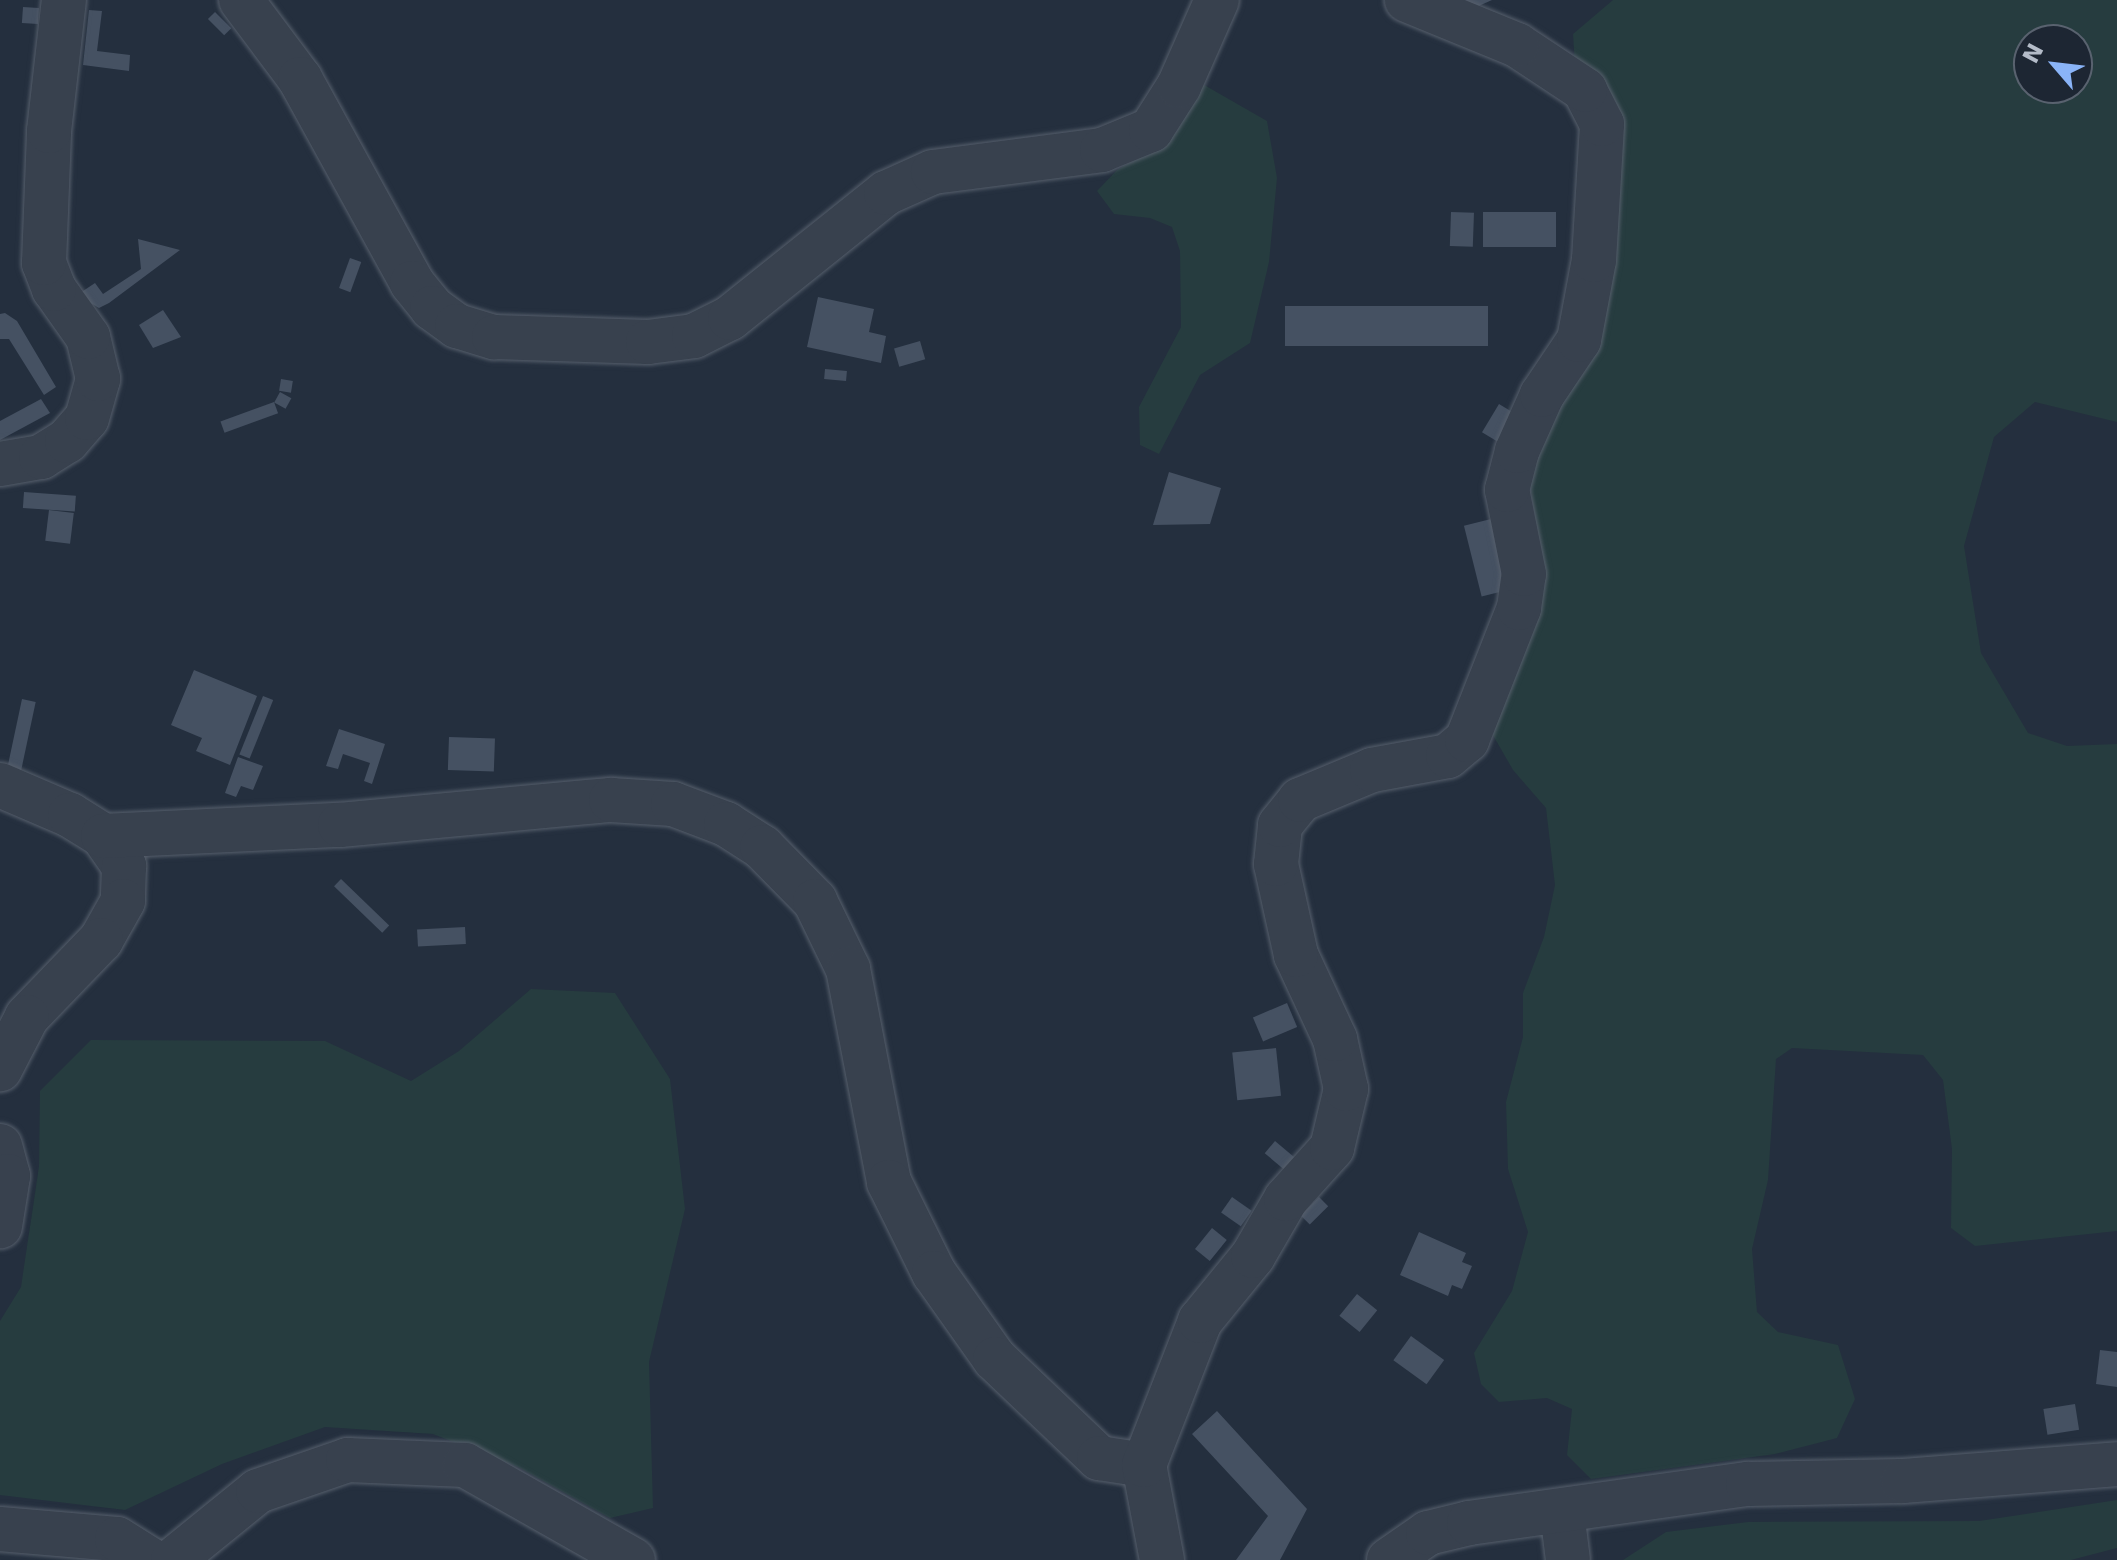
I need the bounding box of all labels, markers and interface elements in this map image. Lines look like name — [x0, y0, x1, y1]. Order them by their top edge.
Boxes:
north arrow — [2013, 24, 2093, 104]
text: N — [2018, 39, 2048, 67]

